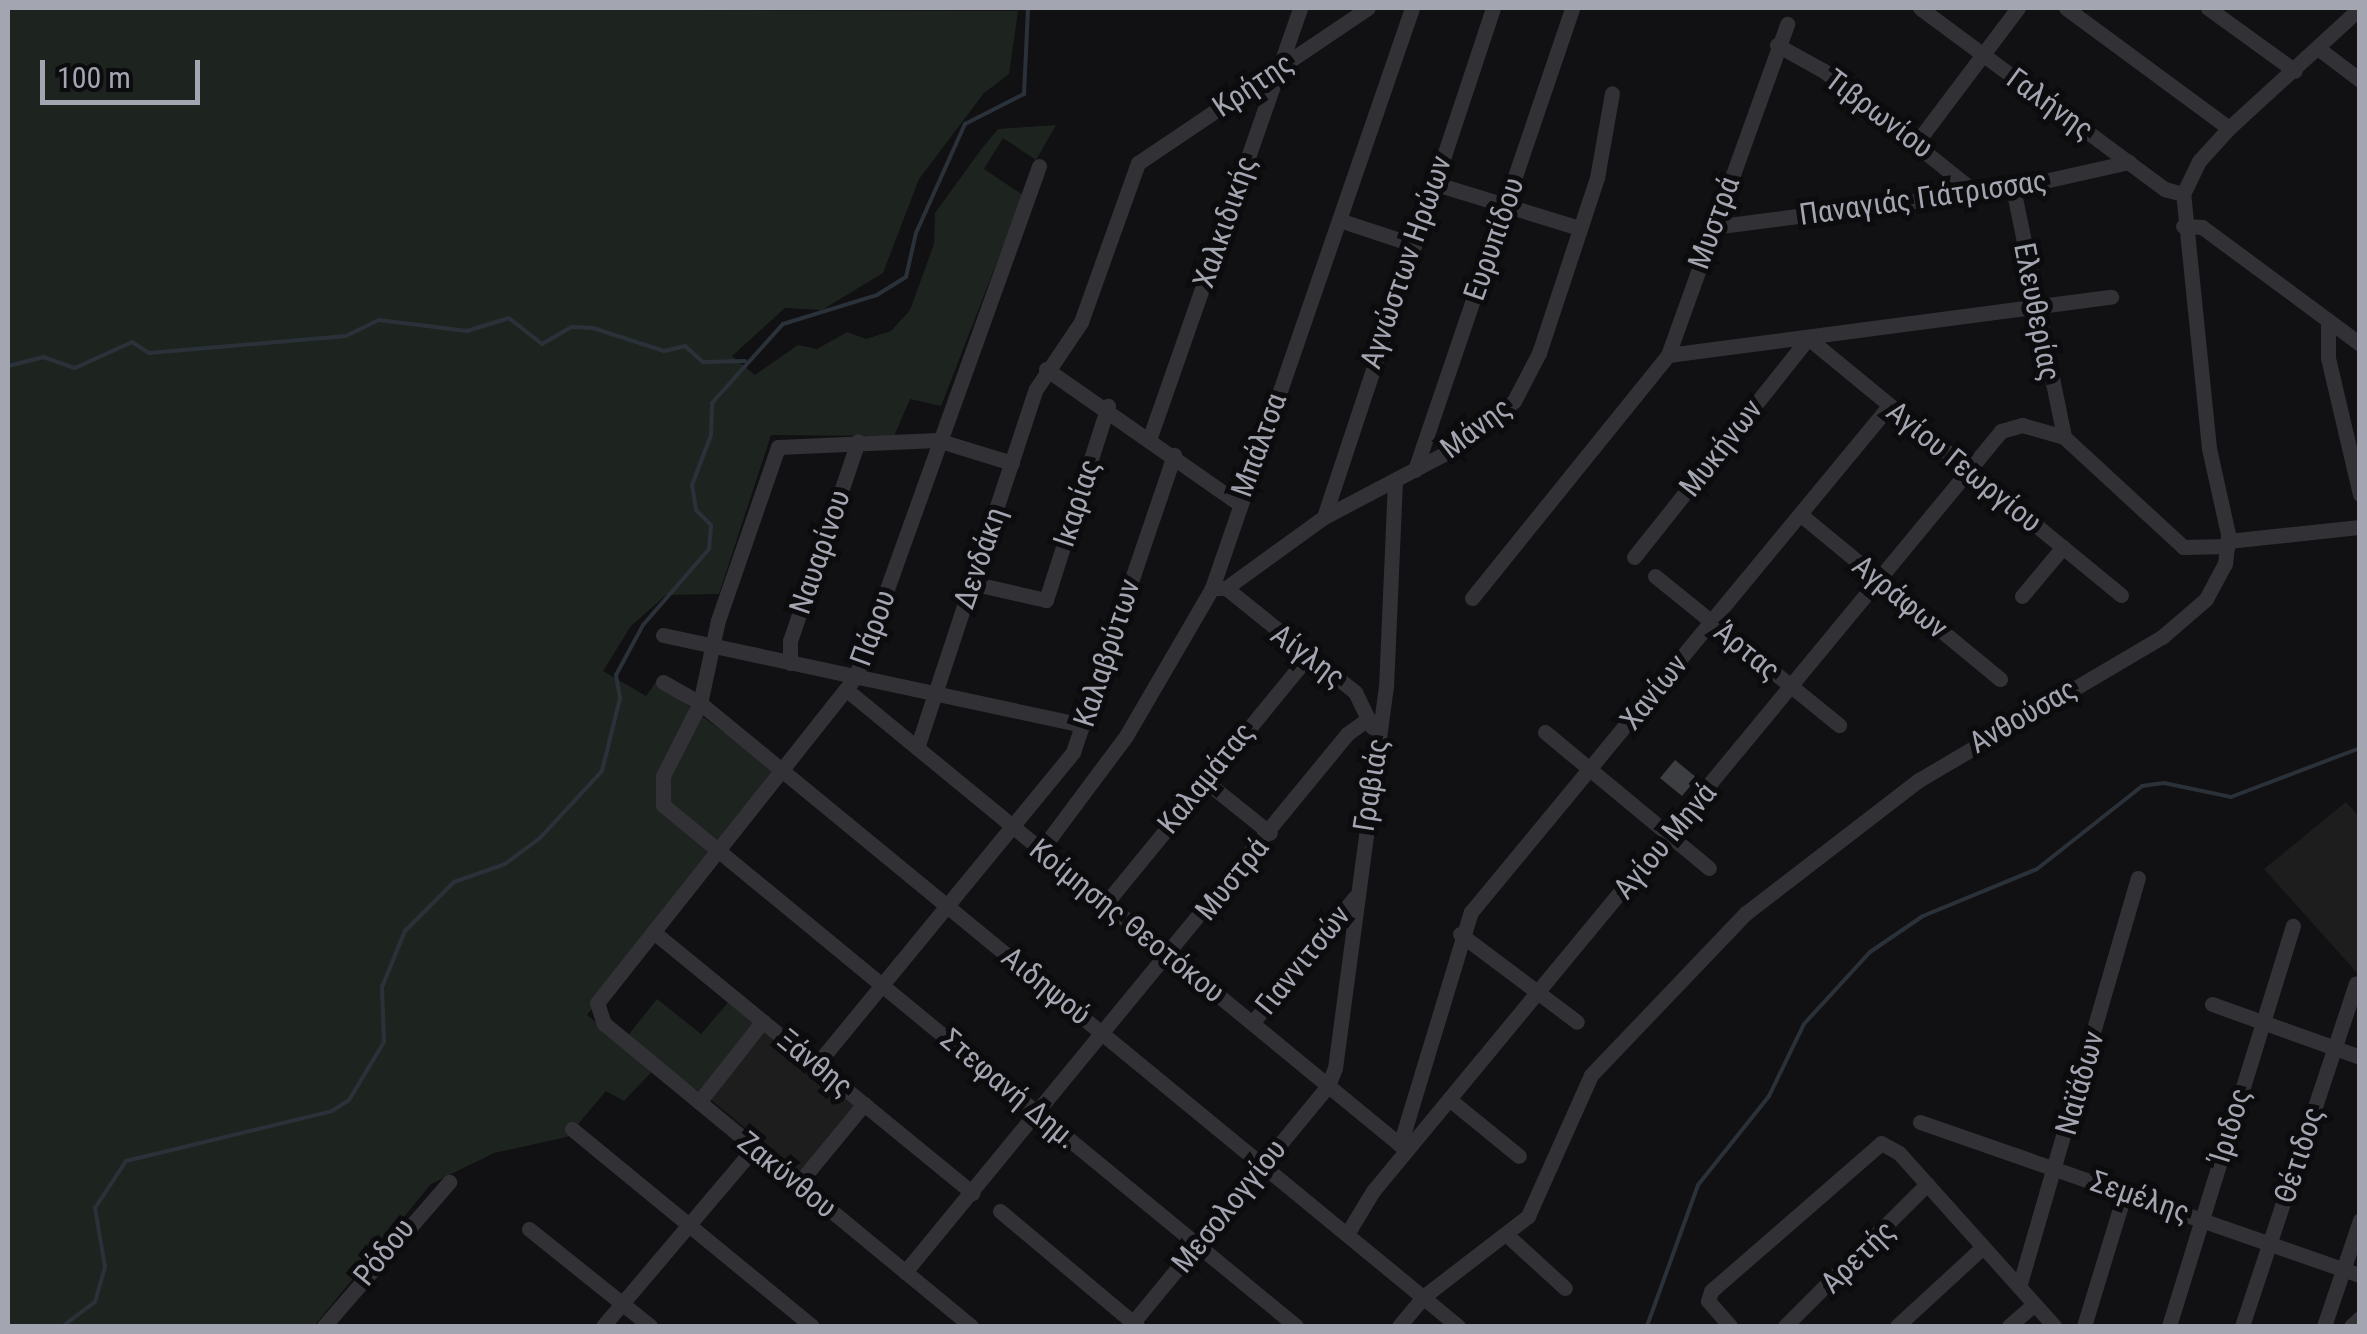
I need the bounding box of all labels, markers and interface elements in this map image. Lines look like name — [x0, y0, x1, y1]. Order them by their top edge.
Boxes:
scale bar — [45, 40, 205, 102]
street label: Κρήτης — [1206, 45, 1300, 125]
text: 100 m — [57, 60, 131, 95]
street label: Γαλήνης — [2000, 61, 2100, 147]
street label: Τιβρωνίου — [1818, 62, 1940, 166]
street label: Χαλκιδικής — [1186, 151, 1264, 293]
street label: Αγνώστων Ηρώων — [1353, 151, 1459, 373]
street label: Παναγιάς Γιάτρισσας — [1797, 163, 2049, 233]
street label: Μυστρά — [1681, 172, 1747, 274]
street label: Ευρυπίδου — [1456, 173, 1532, 305]
street label: Ελευθερίας — [2006, 240, 2068, 384]
street label: Μπάλτσα — [1224, 388, 1294, 502]
street label: Μάνης — [1433, 390, 1519, 466]
street label: Μυκήνων — [1672, 392, 1770, 504]
street label: Αγίου Γεωργίου — [1879, 394, 2049, 540]
street label: Ικαρίας — [1046, 455, 1108, 551]
street label: Ναυαρίνου — [782, 485, 858, 619]
street label: Δενδάκη — [946, 503, 1014, 613]
street label: Αγράφων — [1845, 548, 1955, 646]
street label: Καλαβρύτων — [1066, 575, 1148, 731]
street label: Πάρου — [843, 585, 903, 671]
street label: Άρτας — [1707, 614, 1787, 688]
street label: Αίγλης — [1264, 617, 1352, 695]
street label: Χανίων — [1613, 647, 1695, 737]
street label: Ανθούσας — [1963, 671, 2083, 761]
street label: Καλαμάτας — [1150, 715, 1262, 841]
street label: Γραβιάς — [1346, 736, 1396, 834]
street label: Αγίου Μηνά — [1606, 776, 1724, 906]
street label: Μυστρά — [1188, 830, 1276, 928]
street label: Κοίμησης Θεοτόκου — [1022, 831, 1232, 1011]
street label: Γιαννιτσών — [1248, 898, 1358, 1022]
street label: Αιδηψού — [994, 939, 1098, 1033]
street label: Στεφανή Δημ. — [933, 1021, 1085, 1157]
street label: Ξάνθης — [770, 1022, 860, 1104]
street label: Ναϊάδων — [2048, 1027, 2112, 1139]
street label: Ίριδος — [2202, 1084, 2258, 1168]
street label: Θέτιδος — [2267, 1102, 2331, 1208]
street label: Ζακύνθου — [730, 1124, 844, 1226]
street label: Μεσολογγίου — [1164, 1132, 1294, 1280]
street label: Σεμέλης — [2086, 1163, 2194, 1231]
street label: Ρόδου — [346, 1211, 422, 1293]
street label: Αρετής — [1813, 1213, 1903, 1301]

